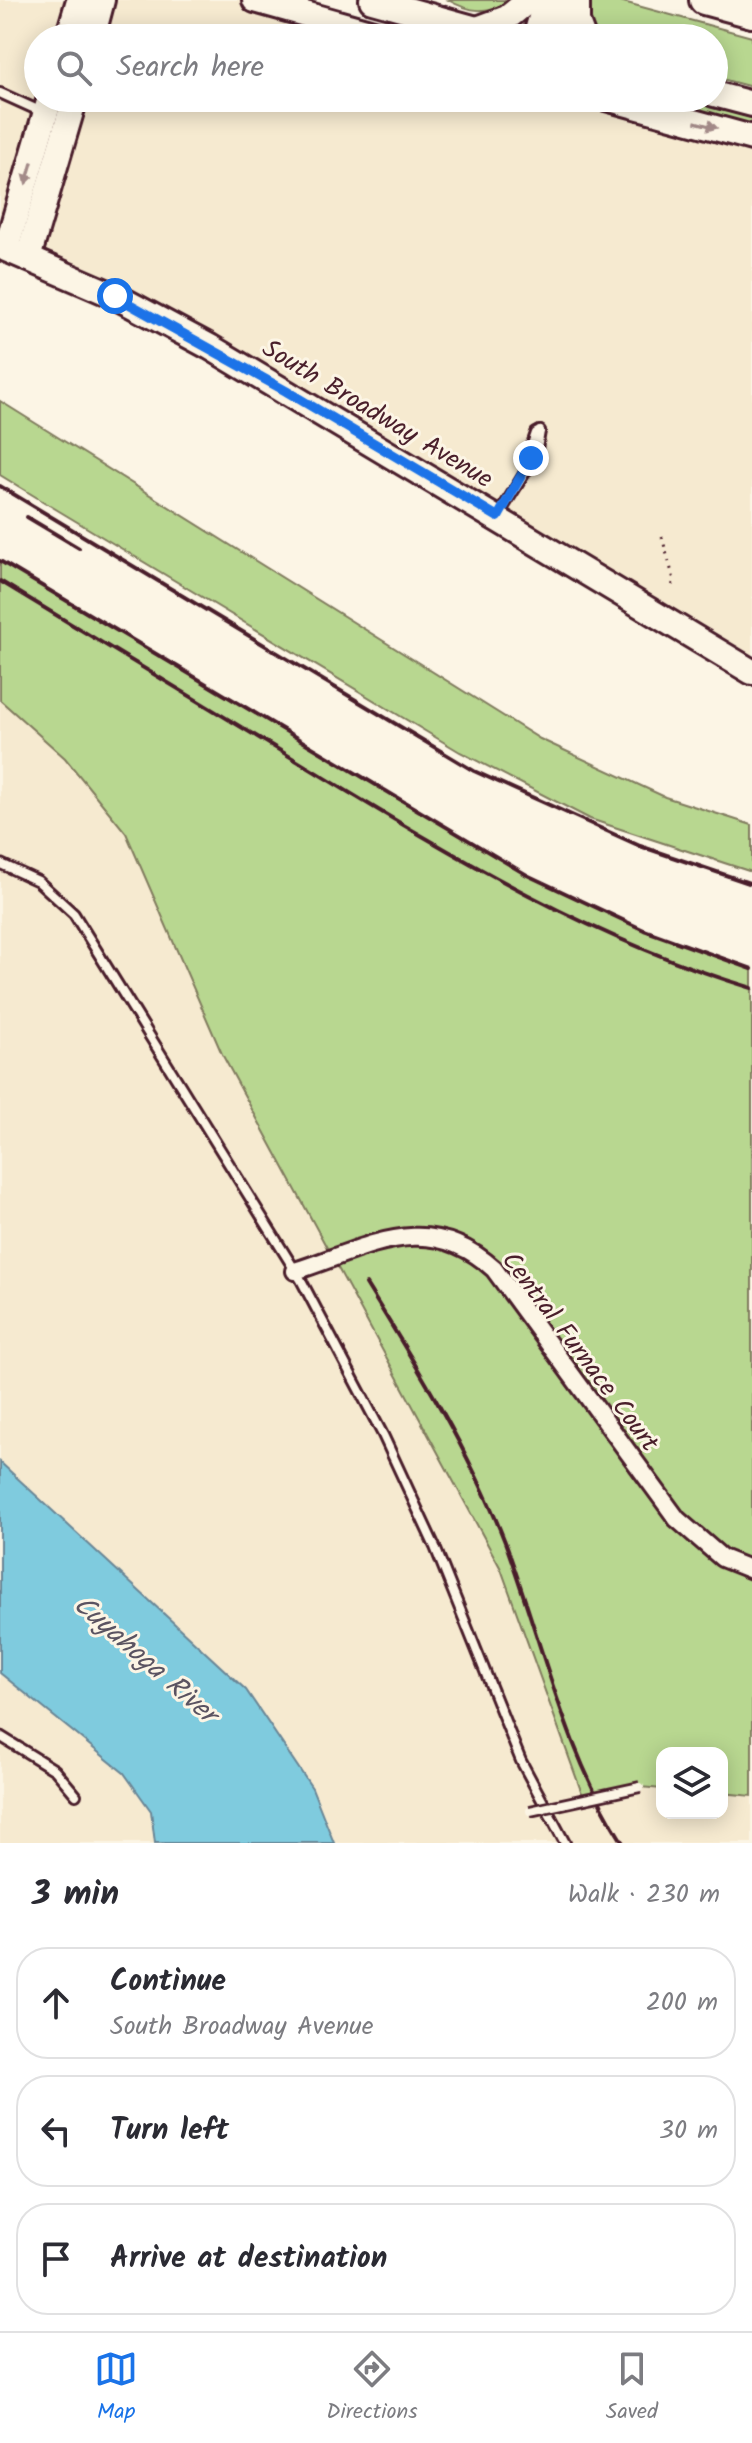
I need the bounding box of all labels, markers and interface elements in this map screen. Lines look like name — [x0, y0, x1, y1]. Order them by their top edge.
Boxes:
search box — [24, 24, 728, 112]
text: Search here — [116, 44, 264, 92]
icon: search — [52, 46, 96, 90]
one-way arrow — [694, 120, 719, 132]
one-way arrow — [22, 161, 35, 185]
route start — [97, 278, 133, 314]
street label: South Broadway Avenue — [253, 329, 501, 501]
route end — [513, 440, 549, 476]
street label: Central Furnace Court — [490, 1243, 669, 1462]
water label: Cuyahoga River — [62, 1584, 231, 1739]
map controls — [656, 1747, 728, 1819]
button: layers — [656, 1747, 728, 1819]
text: 3 min — [32, 1868, 119, 1922]
text: Walk · 230 m — [568, 1874, 720, 1916]
text: Continue — [110, 1958, 226, 2006]
icon: ahead — [34, 1981, 78, 2025]
text: 200 m — [646, 1982, 718, 2024]
text: South Broadway Avenue — [110, 2006, 373, 2048]
text: Turn left — [110, 2107, 229, 2155]
icon: left — [34, 2109, 78, 2153]
text: 30 m — [659, 2110, 718, 2152]
text: Arrive at destination — [110, 2235, 387, 2283]
icon: arrive — [34, 2237, 78, 2281]
tab: Map — [94, 2347, 138, 2430]
tab: Directions — [326, 2347, 418, 2430]
tab: Saved — [606, 2347, 658, 2430]

